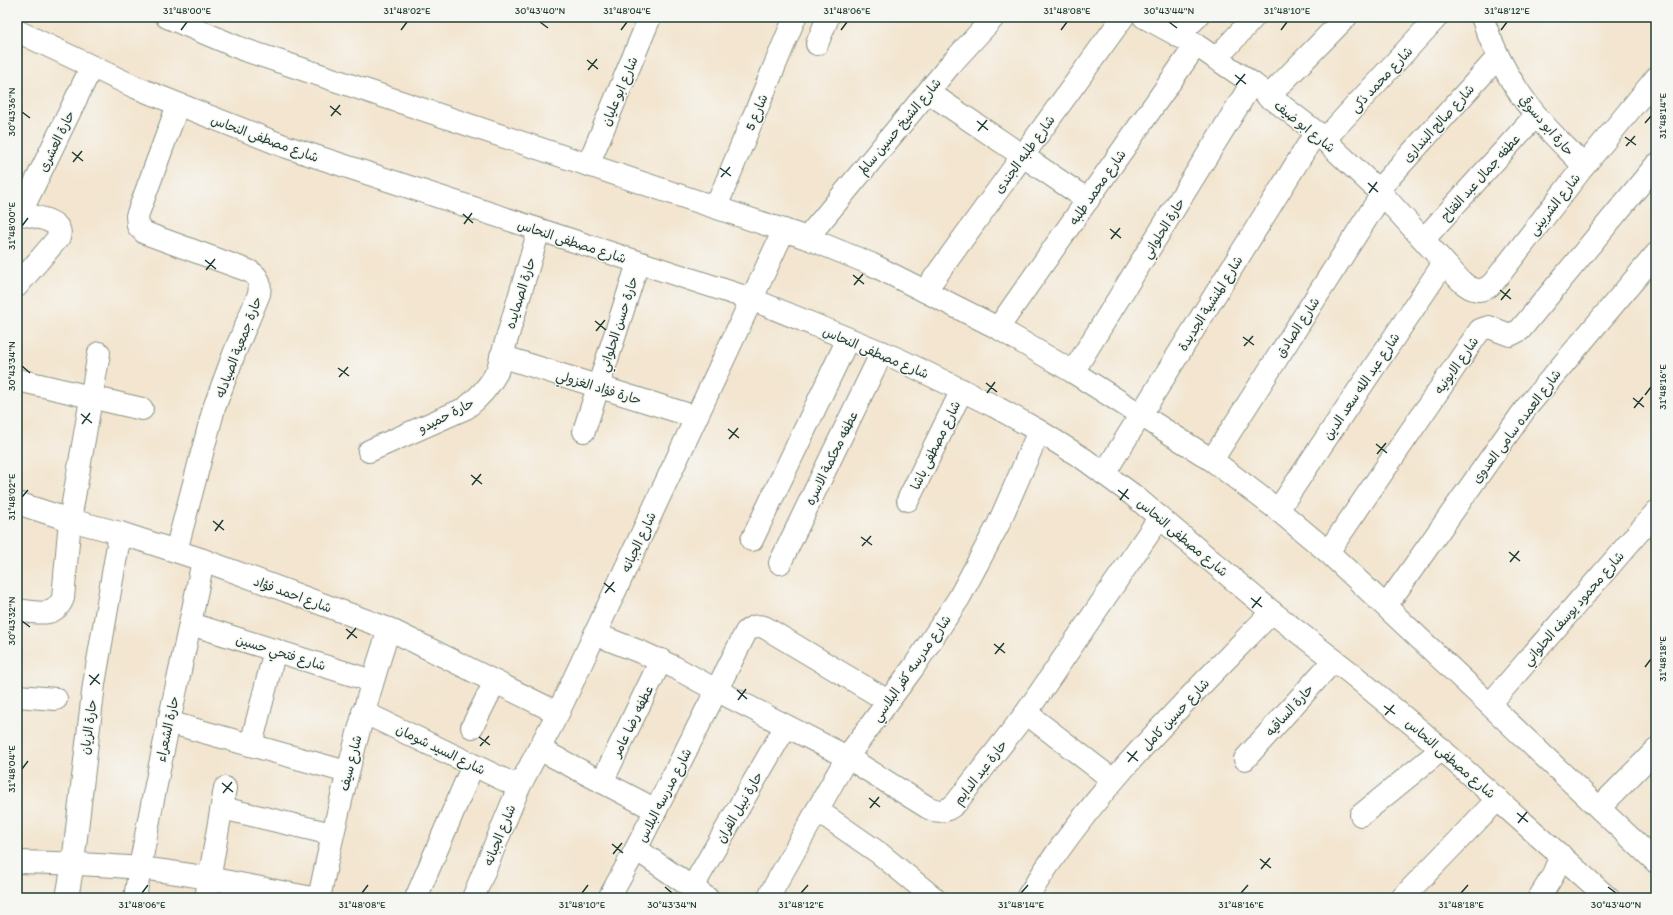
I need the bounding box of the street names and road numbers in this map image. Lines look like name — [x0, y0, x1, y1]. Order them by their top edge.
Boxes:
street label: شارع محمد ذكى — [1347, 43, 1417, 117]
street label: شارع ابو عليان — [598, 54, 643, 129]
street label: شارع الشيخ حسين سالم — [855, 75, 946, 179]
street label: شارع صالح البندارى — [1399, 81, 1479, 167]
street label: حارة ابو دسوقي — [1515, 91, 1578, 160]
street label: شارع 5 — [742, 92, 773, 133]
street label: شارع ابو ضيف — [1270, 97, 1338, 157]
street label: حارة العشرى — [35, 108, 79, 175]
street label: شارع مصطفى النحاس — [208, 112, 321, 167]
street label: شارع طلبه الجندى — [991, 112, 1059, 197]
street label: عطفه جمال عبد الفتاح — [1438, 131, 1525, 225]
street label: شارع محمد طلبه — [1066, 147, 1131, 229]
street label: شارع الشربينى — [1526, 170, 1585, 239]
street label: حارة الحلواني — [1139, 195, 1191, 263]
street label: شارع مصطفى النحاس — [515, 217, 628, 268]
street label: شارع المنشية الجديدة — [1175, 253, 1247, 355]
street label: حارة الصمايده — [502, 256, 539, 331]
street label: حارة حسن الحلواني — [596, 274, 645, 375]
street label: حارة جمعية الصيادله — [212, 294, 266, 400]
street label: شارع الصادق — [1272, 294, 1324, 361]
street label: شارع مصطفى النحاس — [820, 323, 931, 383]
street label: شارع عبد الله سعد الدين — [1320, 330, 1404, 444]
street label: شارع الابونيه — [1431, 334, 1483, 398]
street label: شارع العمده سامى العدوى — [1469, 366, 1566, 487]
street label: حارة فؤاد الغزولي — [553, 367, 643, 411]
street label: حارة حميدو — [415, 395, 477, 437]
street label: شارع مصطفى باشا — [907, 398, 965, 493]
street label: عطفه محكمة الاسره — [802, 409, 861, 508]
street label: شارع مصطفى النحاس — [1133, 495, 1231, 581]
street label: شارع الجبانه — [618, 510, 661, 576]
street label: شارع محمود يوسف الحلواني — [1520, 548, 1630, 671]
street label: شارع احمد فؤاد — [251, 573, 334, 617]
street label: شارع مدرسه كفر البلاسي — [869, 612, 957, 727]
street label: شارع فتحي حسين — [233, 632, 328, 677]
street label: شارع حسين كامل — [1138, 676, 1214, 755]
street label: حارة الساقيه — [1262, 681, 1317, 740]
street label: عطفه رضا عامر — [608, 683, 657, 761]
street label: حارة الشعراء — [153, 695, 183, 764]
street label: حارة الزيان — [77, 698, 101, 756]
street label: شارع مصطفى النحاس — [1402, 715, 1498, 803]
street label: شارع السيد شومان — [393, 721, 488, 779]
street label: شارع سيف — [336, 734, 367, 793]
street label: حارة عبد الدايم — [951, 737, 1013, 809]
street label: شارع مدرسه البلاس — [634, 746, 696, 846]
street label: حارة نبيل الفران — [713, 769, 767, 846]
street label: شارع الجبانه — [480, 802, 520, 869]

